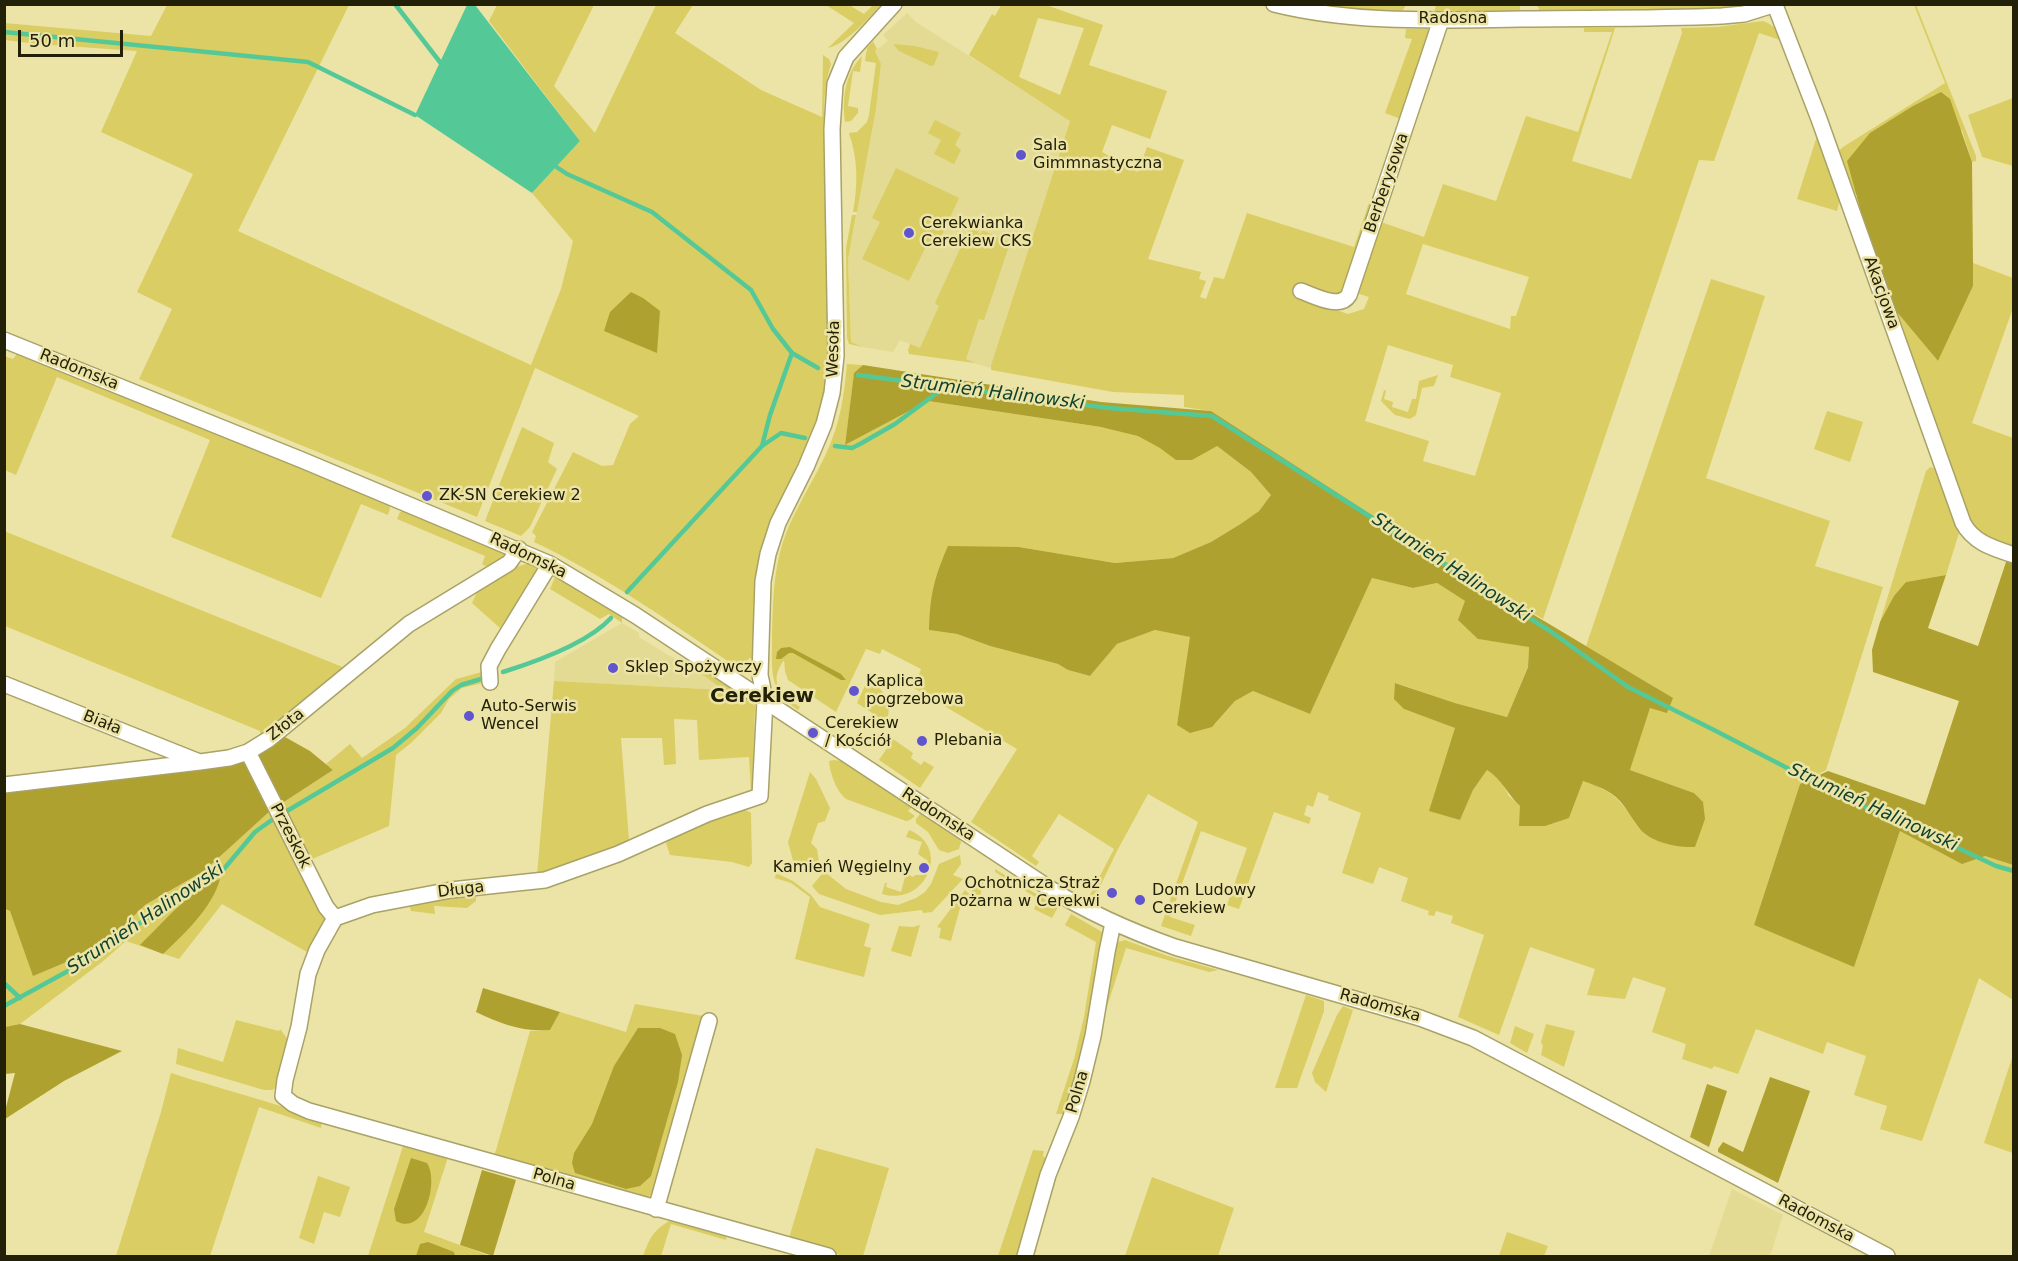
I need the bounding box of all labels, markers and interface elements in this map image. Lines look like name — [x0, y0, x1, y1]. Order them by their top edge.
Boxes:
street label: Radosna — [1419, 9, 1487, 29]
scale bar — [21, 18, 126, 56]
text: 50 m — [29, 30, 75, 51]
street label: Berberysowa — [1361, 130, 1413, 236]
place label: Sala Gimmnastyczna — [1033, 136, 1162, 174]
marker: Sala Gimmnastyczna — [1014, 148, 1028, 162]
place label: Cerekwianka Cerekiew CKS — [921, 214, 1032, 252]
marker: Cerekwianka Cerekiew CKS — [902, 226, 916, 240]
street label: Akacjowa — [1859, 254, 1903, 332]
street label: Wesoła — [823, 320, 845, 378]
street label: Radomska — [37, 346, 121, 394]
water label: Strumień Halinowski — [900, 371, 1086, 415]
place label: ZK-SN Cerekiew 2 — [439, 486, 581, 506]
marker: ZK-SN Cerekiew 2 — [420, 489, 434, 503]
water label: Strumień Halinowski — [1368, 509, 1534, 627]
street label: Radomska — [486, 529, 570, 583]
place label: Sklep Spożywczy — [625, 658, 762, 678]
marker: Sklep Spożywczy — [606, 661, 620, 675]
place label: Kaplica pogrzebowa — [866, 672, 964, 710]
marker: Kaplica pogrzebowa — [847, 684, 861, 698]
district label: Cerekiew — [710, 685, 814, 709]
place label: Auto-Serwis Wencel — [481, 697, 577, 735]
street label: Złota — [264, 705, 308, 745]
street label: Biała — [80, 707, 124, 739]
marker: Auto-Serwis Wencel — [462, 709, 476, 723]
place label: Cerekiew / Kościół — [825, 714, 899, 752]
marker: Cerekiew / Kościół — [806, 726, 820, 740]
place label: Plebania — [934, 731, 1002, 751]
marker: Plebania — [915, 734, 929, 748]
water label: Strumień Halinowski — [1785, 759, 1961, 857]
street label: Radomska — [898, 784, 978, 846]
street label: Przeskok — [265, 800, 315, 872]
water label: Strumień Halinowski — [63, 858, 229, 980]
place label: Kamień Węgielny — [773, 858, 912, 878]
marker: Kamień Węgielny — [917, 861, 931, 875]
place label: Ochotnicza Straż Pożarna w Cerekwi — [950, 874, 1100, 912]
street label: Długa — [437, 878, 485, 902]
place label: Dom Ludowy Cerekiew — [1152, 881, 1256, 919]
marker: Ochotnicza Straż Pożarna w Cerekwi — [1105, 886, 1119, 900]
marker: Dom Ludowy Cerekiew — [1133, 893, 1147, 907]
street label: Radomska — [1337, 985, 1423, 1027]
street label: Polna — [1063, 1069, 1093, 1115]
street label: Polna — [531, 1165, 577, 1195]
street label: Radomska — [1775, 1191, 1857, 1247]

